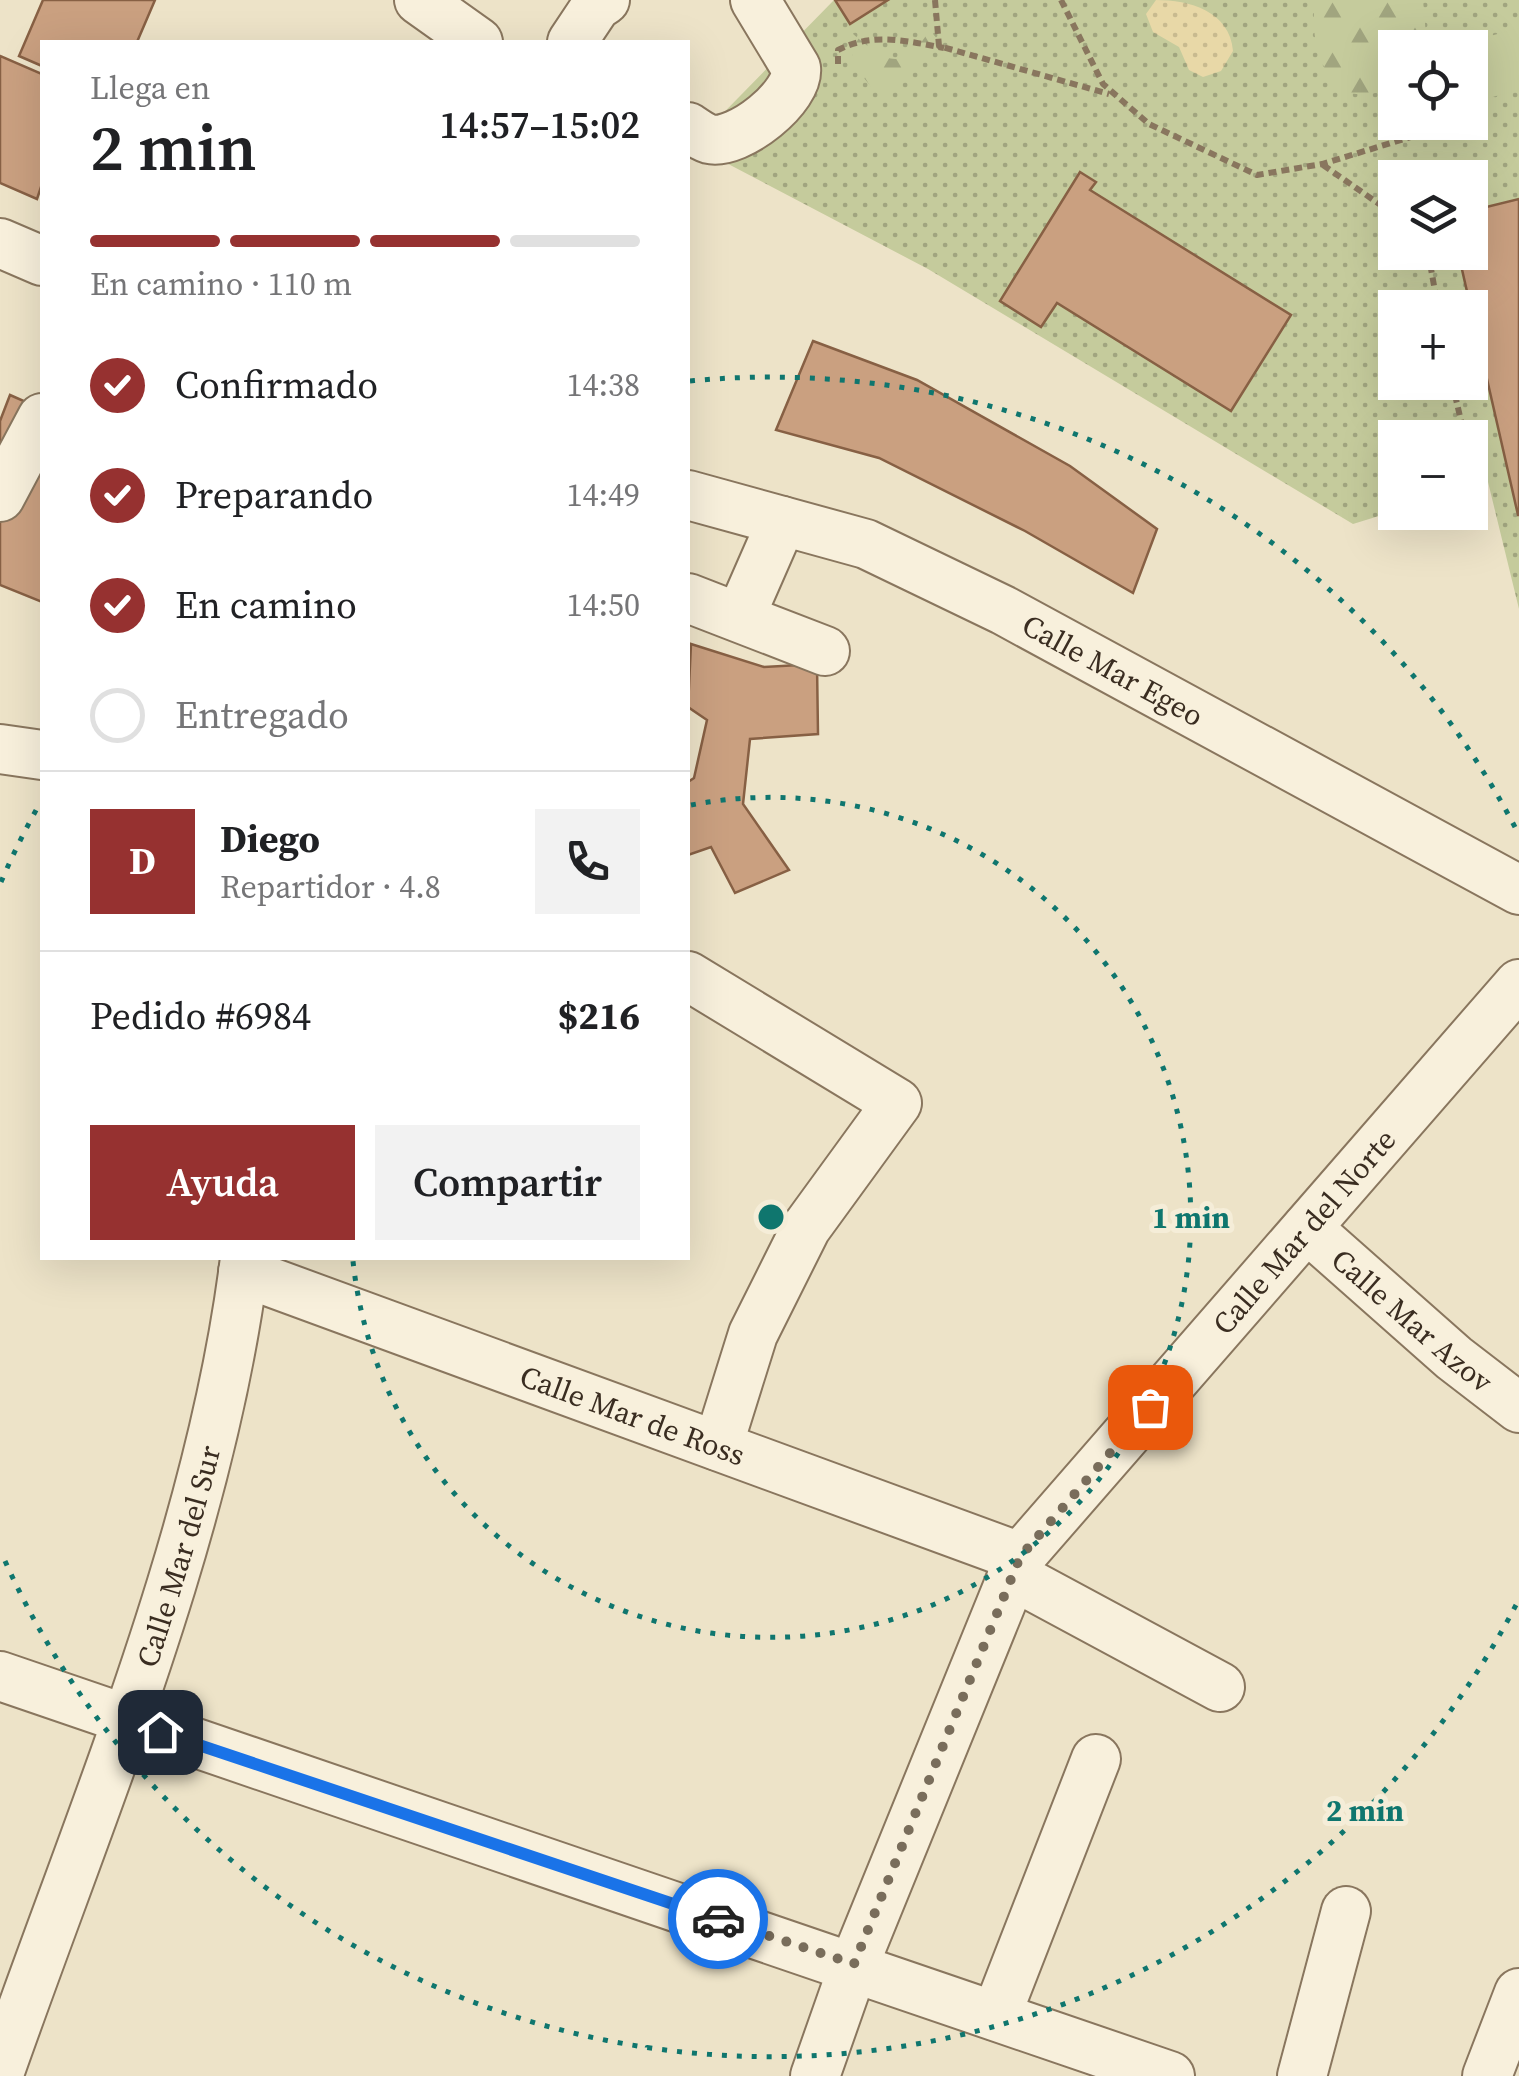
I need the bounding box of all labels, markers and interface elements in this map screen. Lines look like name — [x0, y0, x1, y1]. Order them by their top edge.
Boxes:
map controls — [1378, 30, 1488, 530]
button: locate — [1378, 30, 1488, 140]
text: Llega en — [90, 66, 210, 110]
text: 14:57–15:02 — [439, 99, 640, 151]
text: 2 min — [90, 103, 257, 192]
button: layers — [1378, 160, 1488, 270]
text: En camino · 110 m — [90, 262, 352, 306]
button: + — [1378, 290, 1488, 400]
icon: check — [90, 358, 145, 413]
text: Confirmado — [175, 359, 378, 411]
text: 14:38 — [566, 363, 640, 407]
button: − — [1378, 420, 1488, 530]
icon: check — [90, 468, 145, 523]
text: Preparando — [175, 469, 373, 521]
text: 14:49 — [566, 473, 640, 517]
icon: check — [90, 578, 145, 633]
text: En camino — [175, 579, 357, 631]
text: 14:50 — [566, 583, 640, 627]
street label: Calle Mar Egeo — [1015, 604, 1211, 736]
text: Entregado — [175, 689, 349, 741]
button: phone — [535, 809, 640, 914]
text: Diego — [220, 813, 320, 865]
text: D — [129, 835, 156, 887]
text: Repartidor · 4.8 — [220, 865, 441, 909]
text: Pedido #6984 — [90, 990, 311, 1042]
text: $216 — [558, 990, 640, 1042]
street label: Calle Mar del Norte — [1203, 1120, 1405, 1343]
button: Ayuda — [90, 1125, 355, 1240]
button: Compartir — [375, 1125, 640, 1240]
text: 1 min — [1152, 1197, 1230, 1238]
centre of rings — [753, 1199, 789, 1235]
street label: Calle Mar Azov — [1323, 1239, 1502, 1401]
street label: Calle Mar de Ross — [514, 1355, 751, 1475]
pin — [1108, 1365, 1193, 1450]
icon: bag — [1123, 1380, 1178, 1435]
street label: Calle Mar del Sur — [126, 1441, 230, 1672]
pin — [118, 1690, 203, 1775]
icon: home — [133, 1705, 188, 1760]
text: 2 min — [1326, 1790, 1404, 1831]
courier — [668, 1869, 768, 1969]
icon: car — [691, 1892, 746, 1947]

